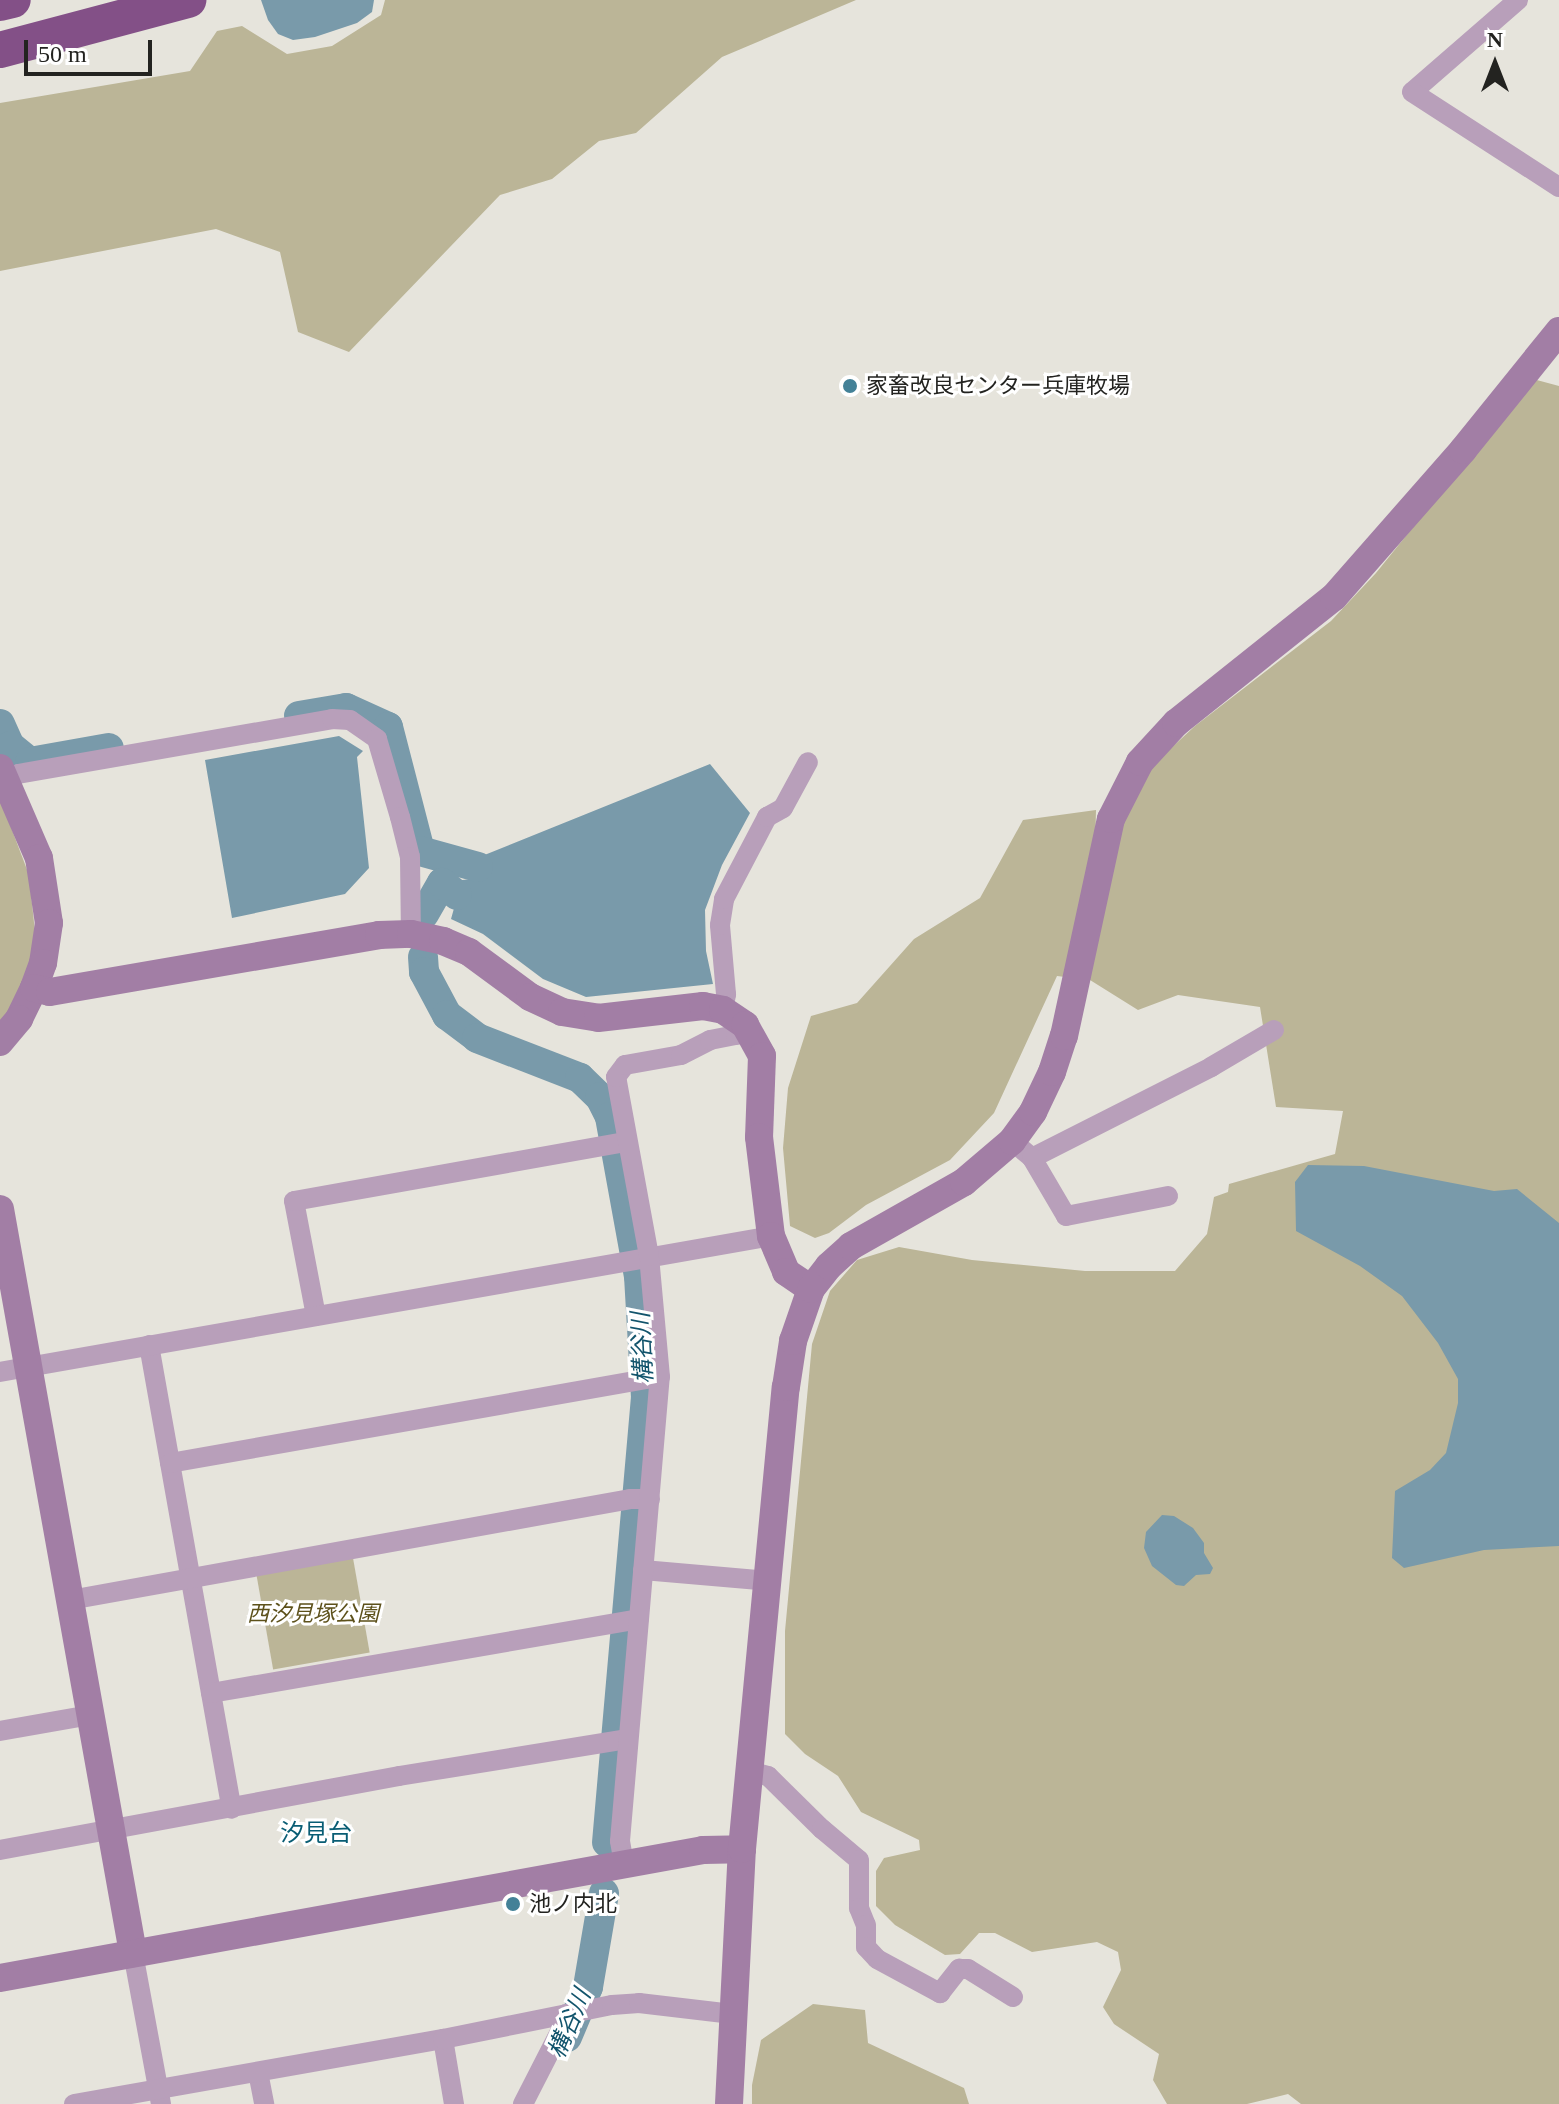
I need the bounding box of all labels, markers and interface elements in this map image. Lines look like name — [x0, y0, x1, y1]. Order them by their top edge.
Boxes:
scale bar — [28, 24, 156, 74]
north arrow — [1455, 24, 1535, 104]
text: N — [1487, 27, 1503, 52]
text: 50 m — [38, 41, 87, 67]
place label: 家畜改良センター兵庫牧場 — [866, 373, 1130, 399]
marker: 家畜改良センター兵庫牧場 — [841, 377, 859, 395]
water label: 構谷川 — [627, 1311, 659, 1385]
park label: 西汐見塚公園 — [247, 1601, 379, 1627]
district label: 汐見台 — [280, 1820, 352, 1848]
place label: 池ノ内北 — [529, 1891, 617, 1917]
marker: 池ノ内北 — [504, 1895, 522, 1913]
water label: 構谷川 — [543, 1985, 597, 2063]

